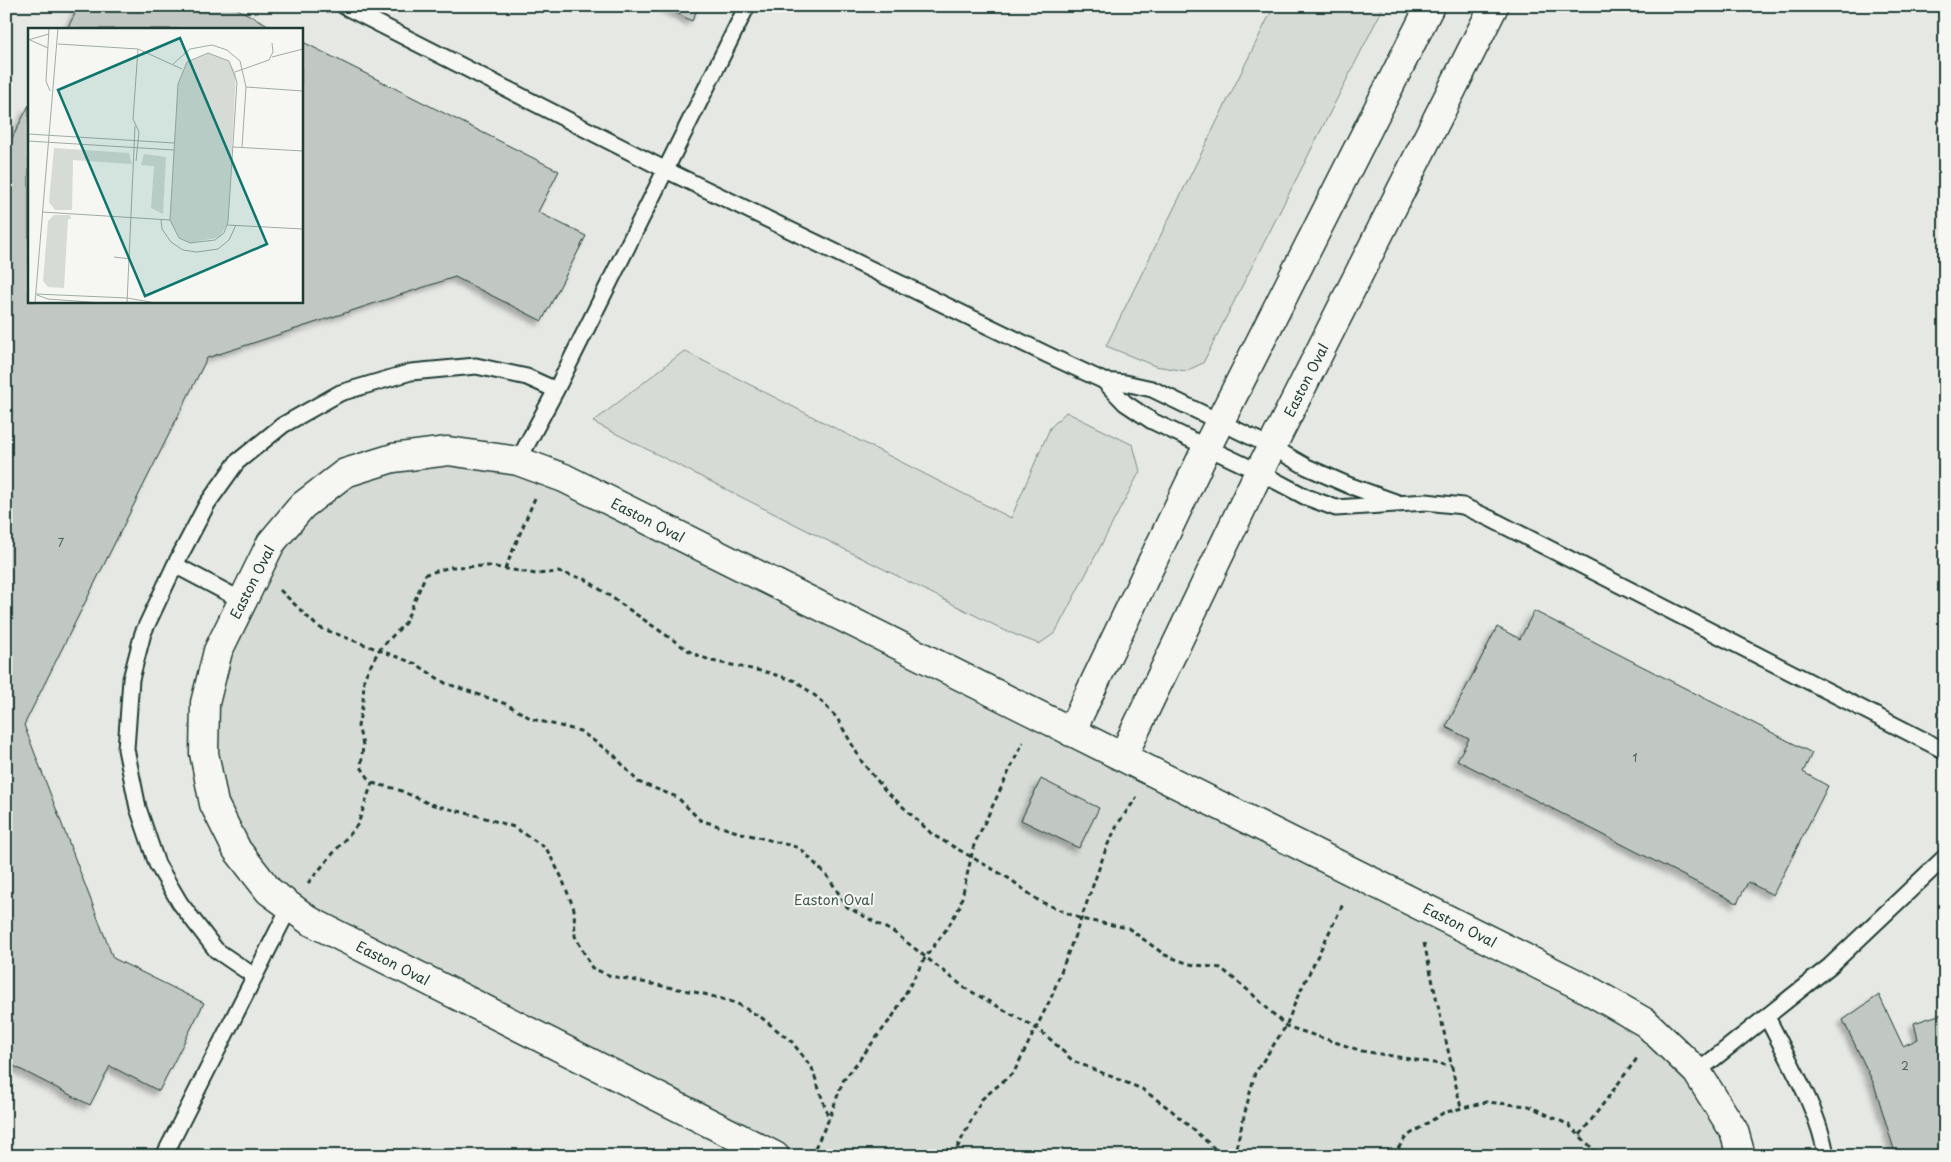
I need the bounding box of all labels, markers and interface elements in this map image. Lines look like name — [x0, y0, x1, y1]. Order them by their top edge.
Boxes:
inset map — [28, 28, 302, 302]
street label: Easton Oval — [1278, 340, 1334, 420]
street label: Easton Oval — [608, 492, 688, 548]
house number: 7 — [58, 534, 64, 551]
street label: Easton Oval — [224, 542, 280, 622]
house number: 1 — [1633, 749, 1638, 766]
park label: Easton Oval — [794, 889, 874, 910]
street label: Easton Oval — [1420, 897, 1500, 953]
street label: Easton Oval — [353, 935, 433, 991]
house number: 2 — [1901, 1057, 1909, 1074]

